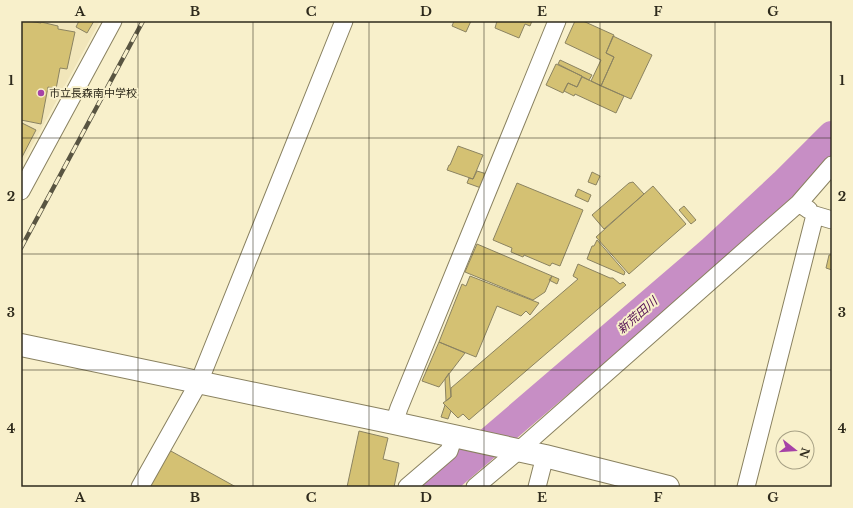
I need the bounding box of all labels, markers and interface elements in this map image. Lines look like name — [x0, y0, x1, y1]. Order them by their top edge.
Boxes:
text: A — [74, 3, 86, 20]
text: B — [190, 3, 200, 20]
text: C — [306, 3, 317, 20]
text: D — [420, 3, 432, 20]
text: E — [537, 3, 547, 20]
text: F — [654, 3, 663, 20]
text: G — [767, 3, 779, 20]
text: 1 — [8, 72, 14, 89]
text: 1 — [839, 72, 845, 89]
place label: 市立長森南中学校 — [49, 86, 137, 100]
marker: 市立長森南中学校 — [36, 88, 46, 98]
text: 2 — [7, 188, 15, 205]
text: 2 — [838, 188, 846, 205]
water label: 新荒田川 — [614, 292, 662, 336]
text: 3 — [7, 304, 15, 321]
text: 3 — [838, 304, 846, 321]
text: 4 — [7, 420, 16, 437]
text: 4 — [838, 420, 847, 437]
north arrow — [775, 430, 815, 470]
text: N — [796, 446, 813, 461]
text: A — [74, 489, 86, 506]
text: B — [190, 489, 200, 506]
text: C — [306, 489, 317, 506]
text: D — [420, 489, 432, 506]
text: E — [537, 489, 547, 506]
text: F — [654, 489, 663, 506]
text: G — [767, 489, 779, 506]

